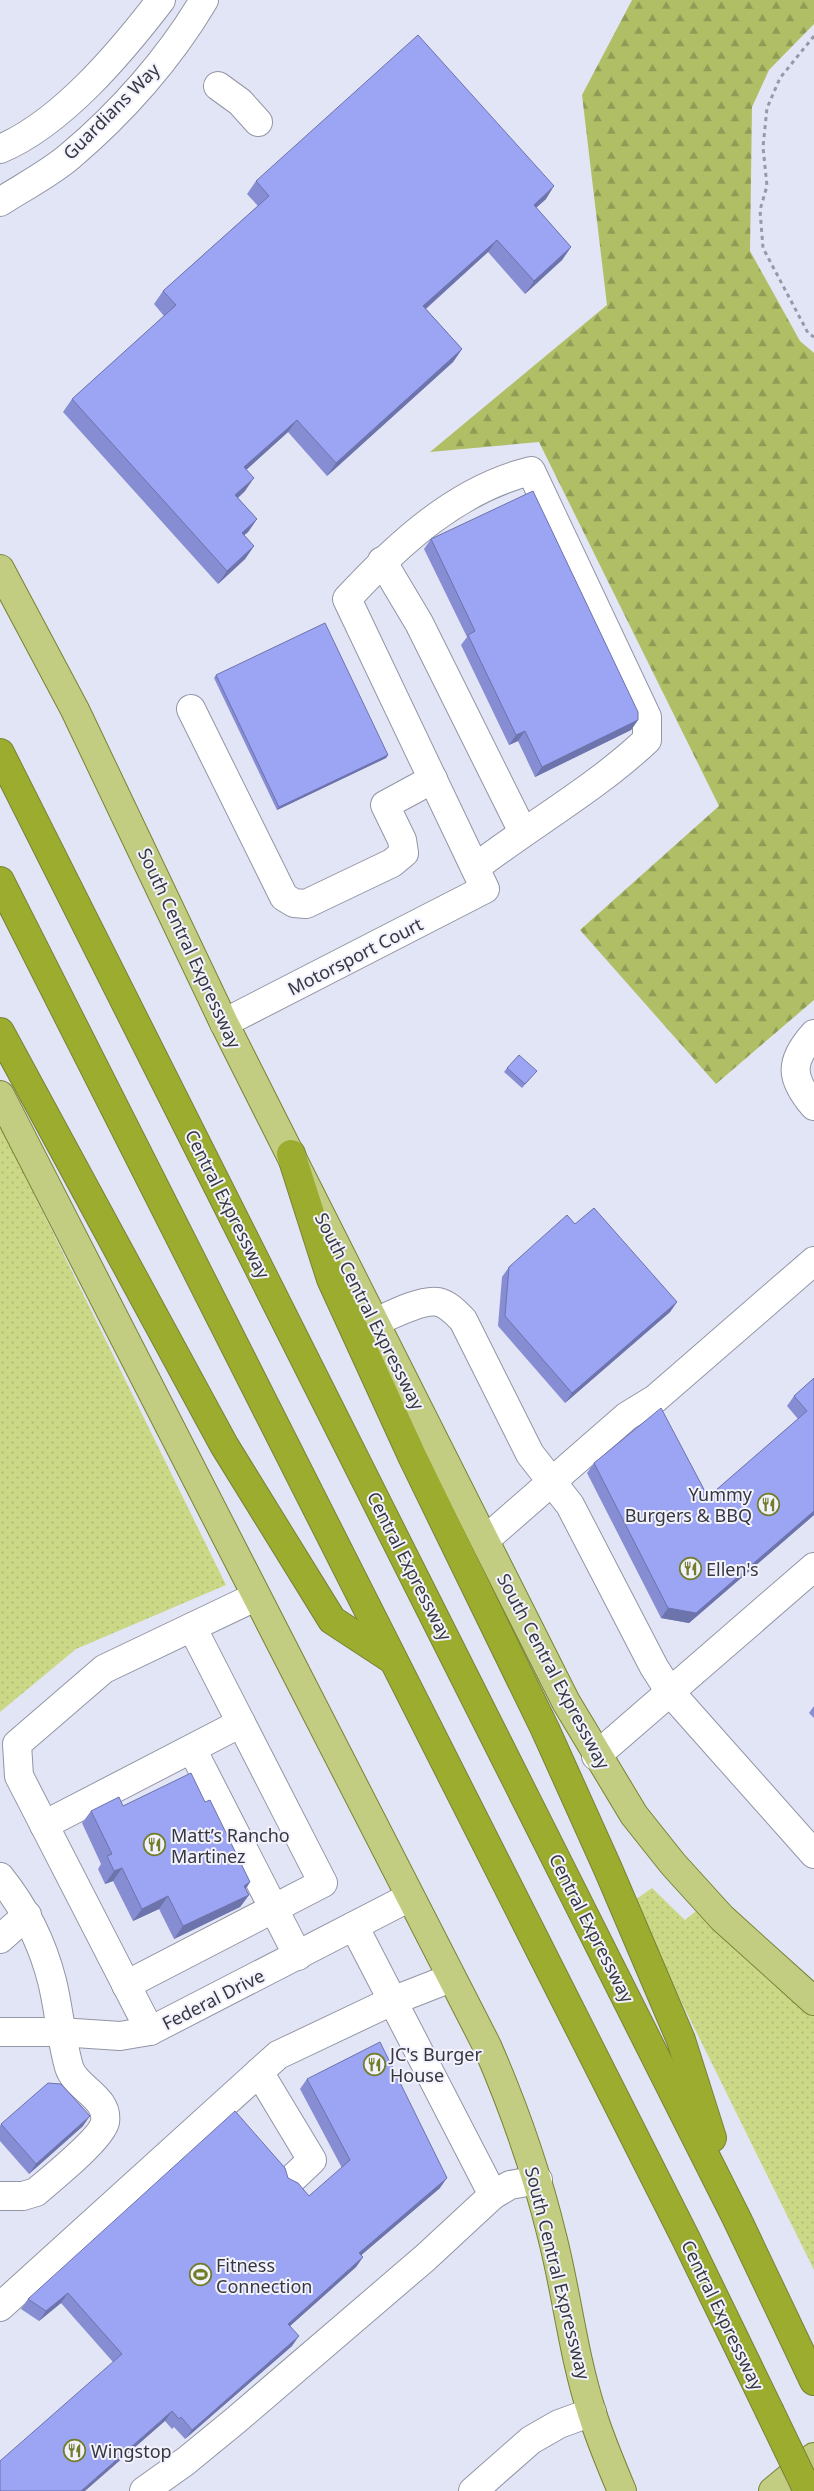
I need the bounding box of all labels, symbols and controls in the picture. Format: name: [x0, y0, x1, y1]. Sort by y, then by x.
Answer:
street label: Guardians Way: [58, 57, 165, 164]
street label: South Central Expressway: [133, 844, 247, 1053]
street label: Motorsport Court: [283, 911, 427, 1000]
street label: Central Expressway: [180, 1125, 276, 1283]
street label: South Central Expressway: [310, 1208, 431, 1414]
place label: Yummy Burgers & BBQ: [625, 1482, 753, 1527]
street label: Central Expressway: [362, 1487, 458, 1645]
restaurant icon: Yummy Burgers & BBQ: [756, 1492, 780, 1516]
restaurant icon: Ellen's: [678, 1557, 702, 1581]
place label: Ellen's: [706, 1557, 759, 1581]
street label: South Central Expressway: [492, 1569, 616, 1774]
place label: Matt’s Rancho Martinez: [171, 1823, 290, 1868]
restaurant icon: Matt’s Rancho Martinez: [143, 1833, 167, 1857]
street label: Central Expressway: [544, 1849, 640, 2007]
street label: Federal Drive: [158, 1963, 268, 2035]
place label: JC's Burger House: [388, 2042, 482, 2087]
restaurant icon: JC's Burger House: [362, 2052, 386, 2076]
street label: South Central Expressway: [520, 2164, 596, 2383]
street label: Central Expressway: [676, 2236, 770, 2395]
place label: Fitness Connection: [216, 2253, 312, 2298]
sports icon: Fitness Connection: [188, 2263, 212, 2287]
restaurant icon: Wingstop: [63, 2439, 87, 2463]
place label: Wingstop: [91, 2439, 172, 2463]

